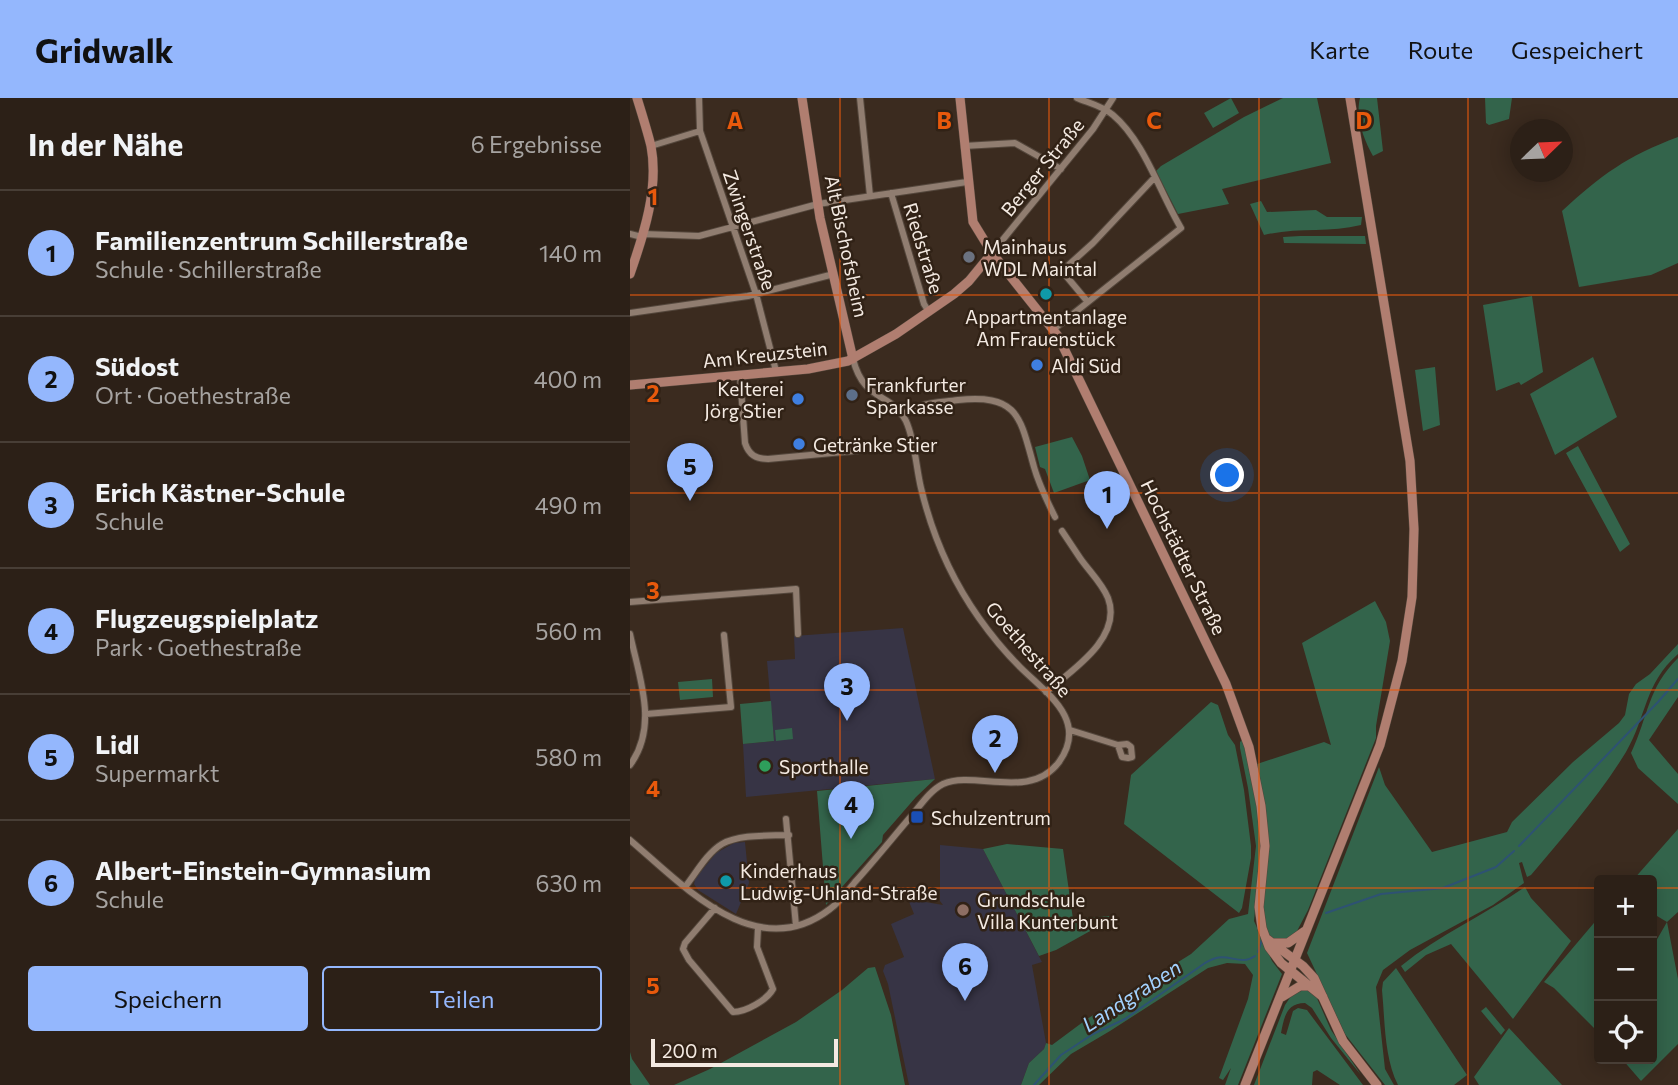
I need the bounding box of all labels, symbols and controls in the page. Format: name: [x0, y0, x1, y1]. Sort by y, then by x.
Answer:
text: Gridwalk: [35, 29, 174, 70]
text: Karte: [1309, 35, 1370, 64]
text: Route: [1408, 35, 1473, 64]
text: Gespeichert: [1511, 35, 1643, 64]
text: A: [727, 106, 744, 134]
text: B: [936, 106, 952, 134]
text: C: [1146, 106, 1162, 134]
text: D: [1356, 106, 1373, 134]
street label: Berger Straße: [996, 114, 1088, 220]
north arrow: [1510, 119, 1573, 182]
text: In der Nähe: [28, 125, 183, 162]
text: 6 Ergebnisse: [471, 130, 602, 158]
street label: Zwingerstraße: [719, 167, 781, 293]
street label: Alt Bischofsheim: [821, 173, 873, 319]
text: 1: [648, 182, 658, 210]
street label: Riedstraße: [899, 200, 949, 296]
text: Familienzentrum Schillerstraße: [95, 224, 468, 255]
place label: Mainhaus WDL Maintal: [983, 235, 1097, 280]
text: 1: [46, 239, 56, 267]
text: 140 m: [539, 239, 602, 267]
marker: Mainhaus WDL Maintal: [961, 249, 977, 265]
text: Schule · Schillerstraße: [95, 255, 322, 283]
marker: Appartmentanlage Am Frauenstück: [1038, 286, 1054, 302]
place label: Appartmentanlage Am Frauenstück: [965, 305, 1127, 350]
street label: Am Kreuzstein: [701, 336, 829, 372]
text: Südost: [95, 350, 179, 381]
place label: Aldi Süd: [1051, 354, 1121, 377]
marker: Aldi Süd: [1029, 357, 1045, 373]
text: 2: [44, 365, 58, 393]
text: 400 m: [534, 365, 602, 393]
place label: Frankfurter Sparkasse: [866, 373, 967, 418]
place label: Kelterei Jörg Stier: [704, 377, 784, 422]
text: 2: [646, 379, 660, 407]
text: Ort · Goethestraße: [95, 381, 291, 409]
marker: Frankfurter Sparkasse: [844, 387, 860, 403]
marker: Kelterei Jörg Stier: [790, 391, 806, 407]
place label: Getränke Stier: [813, 433, 938, 456]
marker: Getränke Stier: [791, 436, 807, 452]
pin: 5: [667, 443, 713, 501]
your location: [1210, 458, 1244, 492]
pin: 1: [1084, 471, 1130, 529]
text: Erich Kästner-Schule: [95, 476, 345, 507]
street label: Hochstädter Straße: [1136, 476, 1232, 638]
text: 3: [44, 491, 58, 519]
text: 490 m: [535, 491, 602, 519]
text: Schule: [95, 507, 164, 535]
text: 3: [646, 576, 660, 604]
street label: Goethestraße: [981, 597, 1077, 701]
text: Flugzeugspielplatz: [95, 602, 318, 633]
text: 4: [44, 617, 58, 645]
text: 560 m: [535, 617, 602, 645]
text: Park · Goethestraße: [95, 633, 302, 661]
pin: 3: [824, 663, 870, 721]
pin: 2: [972, 715, 1018, 773]
text: Lidl: [95, 728, 140, 759]
text: 5: [44, 743, 58, 771]
text: 580 m: [535, 743, 602, 771]
place label: Sporthalle: [779, 755, 869, 778]
marker: Sporthalle: [757, 758, 773, 774]
text: Supermarkt: [95, 759, 219, 787]
text: 4: [646, 774, 660, 802]
pin: 4: [828, 781, 874, 839]
place label: Schulzentrum: [931, 806, 1051, 829]
marker: Schulzentrum: [909, 809, 925, 825]
text: Albert-Einstein-Gymnasium: [95, 854, 431, 885]
place label: Kinderhaus Ludwig-Uhland-Straße: [740, 859, 938, 904]
text: 6: [44, 869, 58, 897]
text: 630 m: [536, 869, 602, 897]
marker: Kinderhaus Ludwig-Uhland-Straße: [718, 873, 734, 889]
map controls: [1594, 875, 1657, 1064]
button: +: [1594, 875, 1657, 938]
text: Schule: [95, 885, 164, 913]
place label: Grundschule Villa Kunterbunt: [977, 888, 1118, 933]
marker: Grundschule Villa Kunterbunt: [955, 902, 971, 918]
button: −: [1594, 938, 1657, 1001]
pin: 6: [942, 943, 988, 1001]
water label: Landgraben: [1077, 954, 1185, 1036]
button: Speichern: [28, 966, 308, 1031]
button: Teilen: [322, 966, 602, 1031]
text: 5: [646, 971, 660, 999]
button: locate: [1594, 1001, 1657, 1064]
scale bar: [651, 1036, 838, 1068]
text: 200 m: [662, 1039, 718, 1062]

